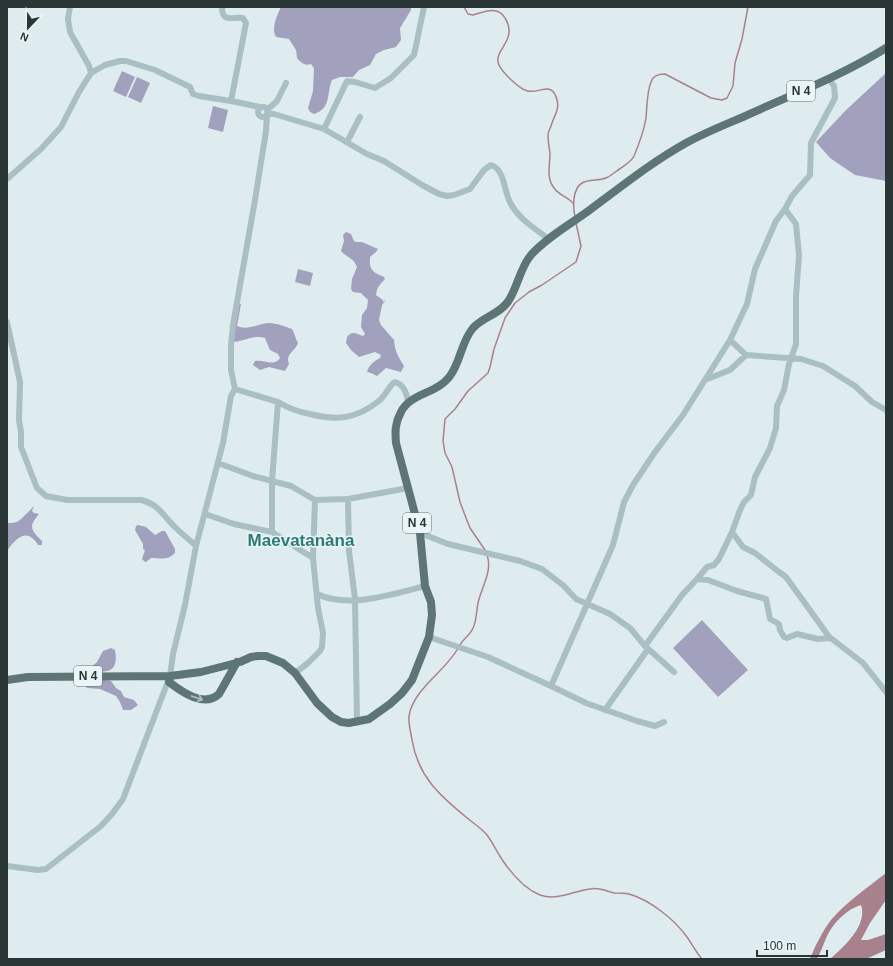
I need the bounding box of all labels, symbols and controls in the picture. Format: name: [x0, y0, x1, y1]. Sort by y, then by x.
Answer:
north arrow: [8, 8, 48, 48]
text: N: [18, 30, 30, 44]
road number: N 4: [787, 81, 815, 101]
road number: N 4: [403, 513, 431, 533]
district label: Maevatanàna: [248, 531, 355, 550]
road number: N 4: [74, 666, 102, 686]
one-way arrow: [191, 694, 203, 702]
scale bar: [757, 932, 827, 958]
text: 100 m: [763, 939, 796, 953]

